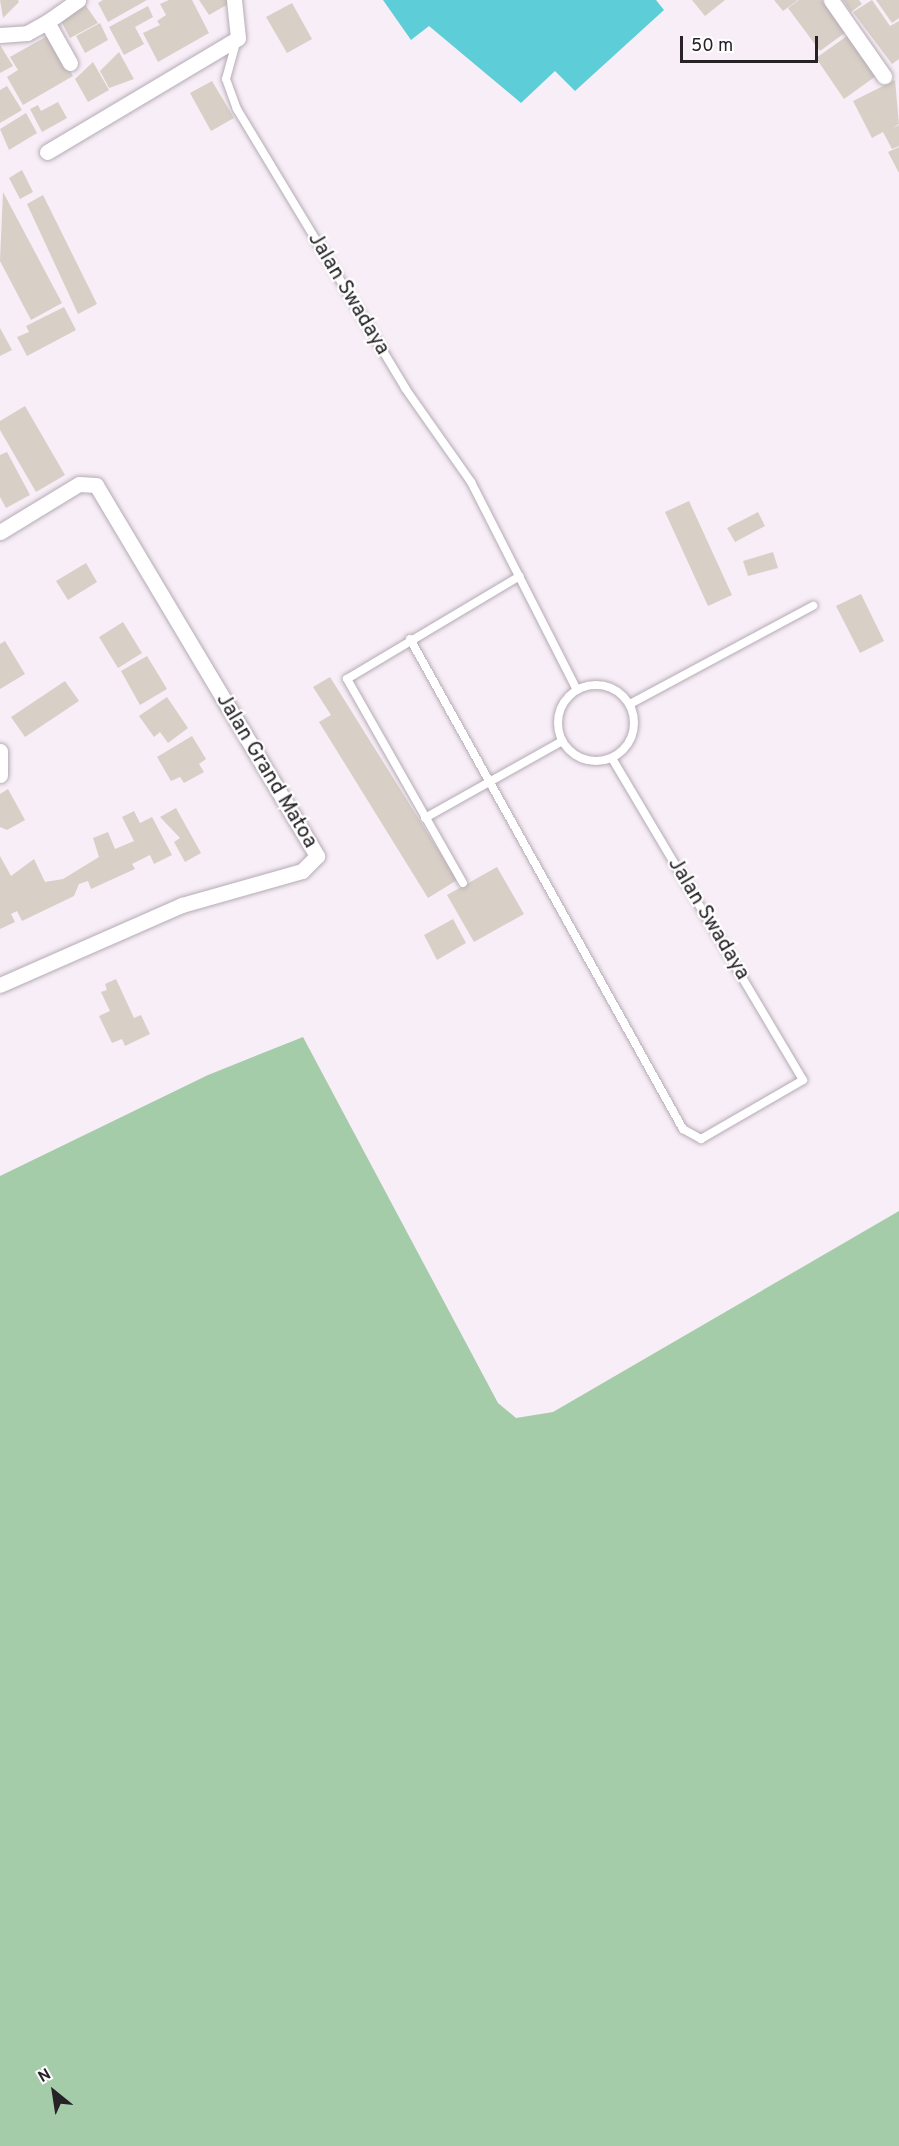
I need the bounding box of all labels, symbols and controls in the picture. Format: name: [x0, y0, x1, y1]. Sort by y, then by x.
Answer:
scale bar: [683, 24, 821, 62]
text: 50 m: [691, 35, 733, 58]
street label: Jalan Swadaya: [301, 228, 395, 360]
street label: Jalan Grand Matoa: [210, 689, 322, 853]
street label: Jalan Swadaya: [661, 853, 755, 985]
north arrow: [24, 2062, 84, 2122]
text: N: [35, 2065, 55, 2088]

